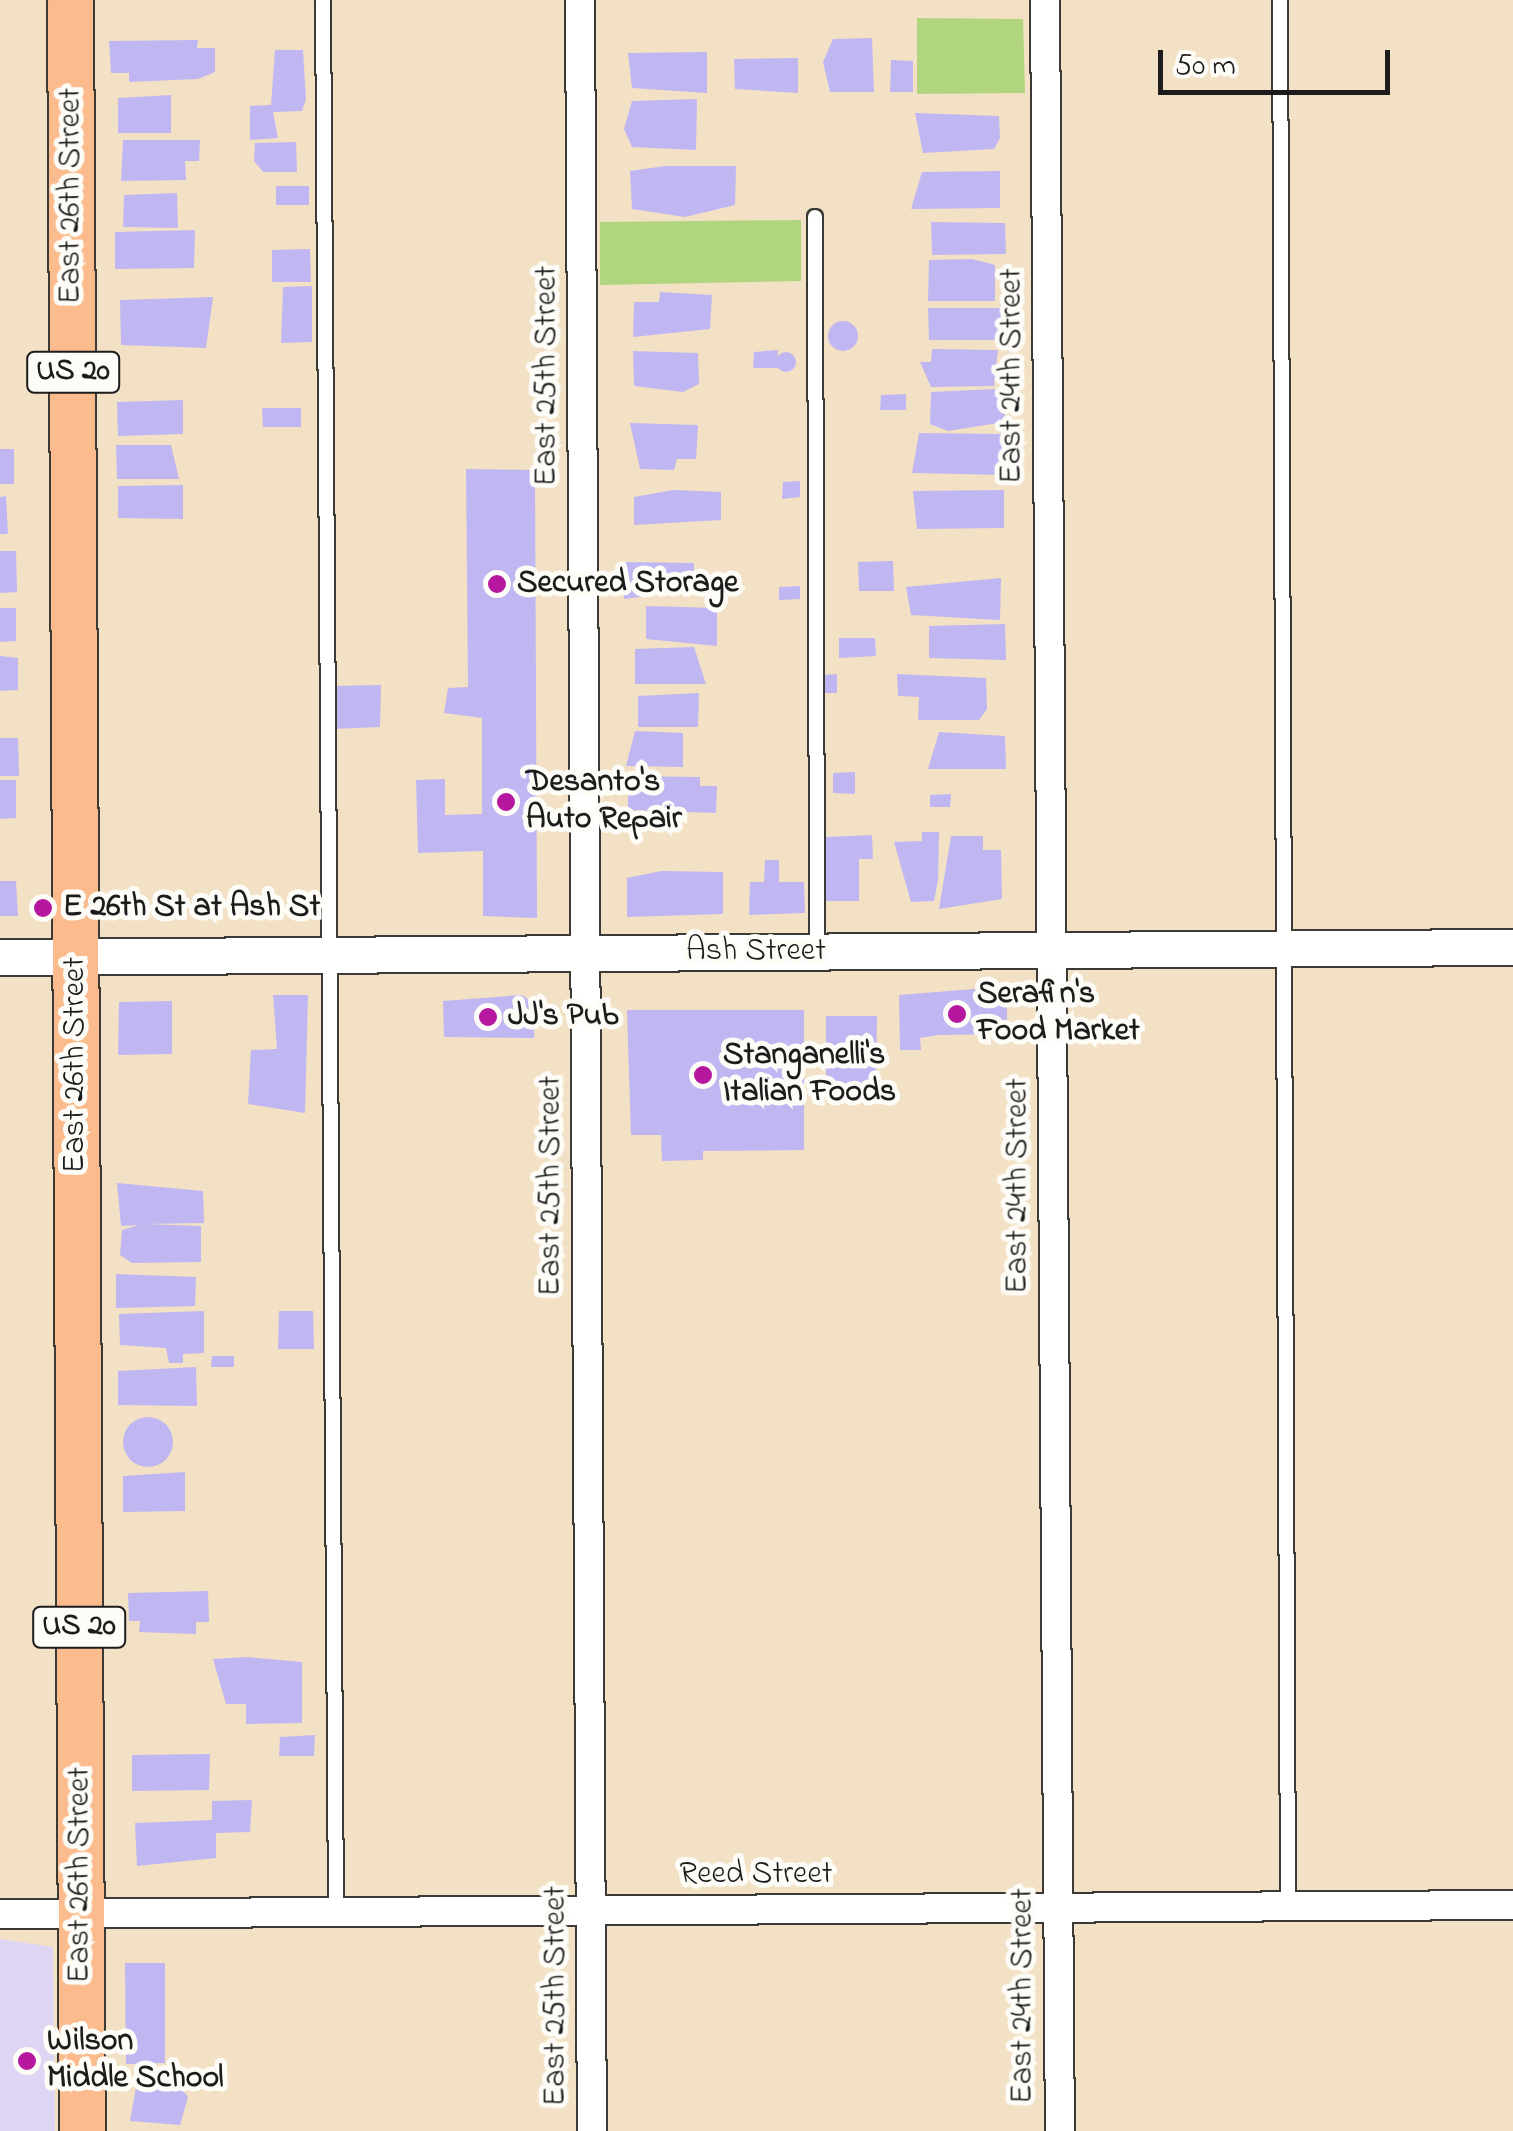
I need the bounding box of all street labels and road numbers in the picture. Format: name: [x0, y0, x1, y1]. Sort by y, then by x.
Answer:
street label: East 26th Street: [53, 88, 91, 304]
street label: East 25th Street: [529, 266, 567, 486]
street label: East 24th Street: [994, 268, 1032, 484]
road number: US 20: [26, 347, 120, 397]
street label: Ash Street: [686, 933, 826, 971]
street label: East 26th Street: [57, 957, 95, 1173]
street label: East 25th Street: [533, 1076, 571, 1296]
street label: East 24th Street: [1000, 1078, 1038, 1294]
road number: US 20: [32, 1602, 126, 1652]
street label: East 26th Street: [62, 1767, 100, 1983]
street label: Reed Street: [680, 1856, 832, 1894]
street label: East 25th Street: [538, 1886, 576, 2106]
street label: East 24th Street: [1005, 1888, 1043, 2104]

